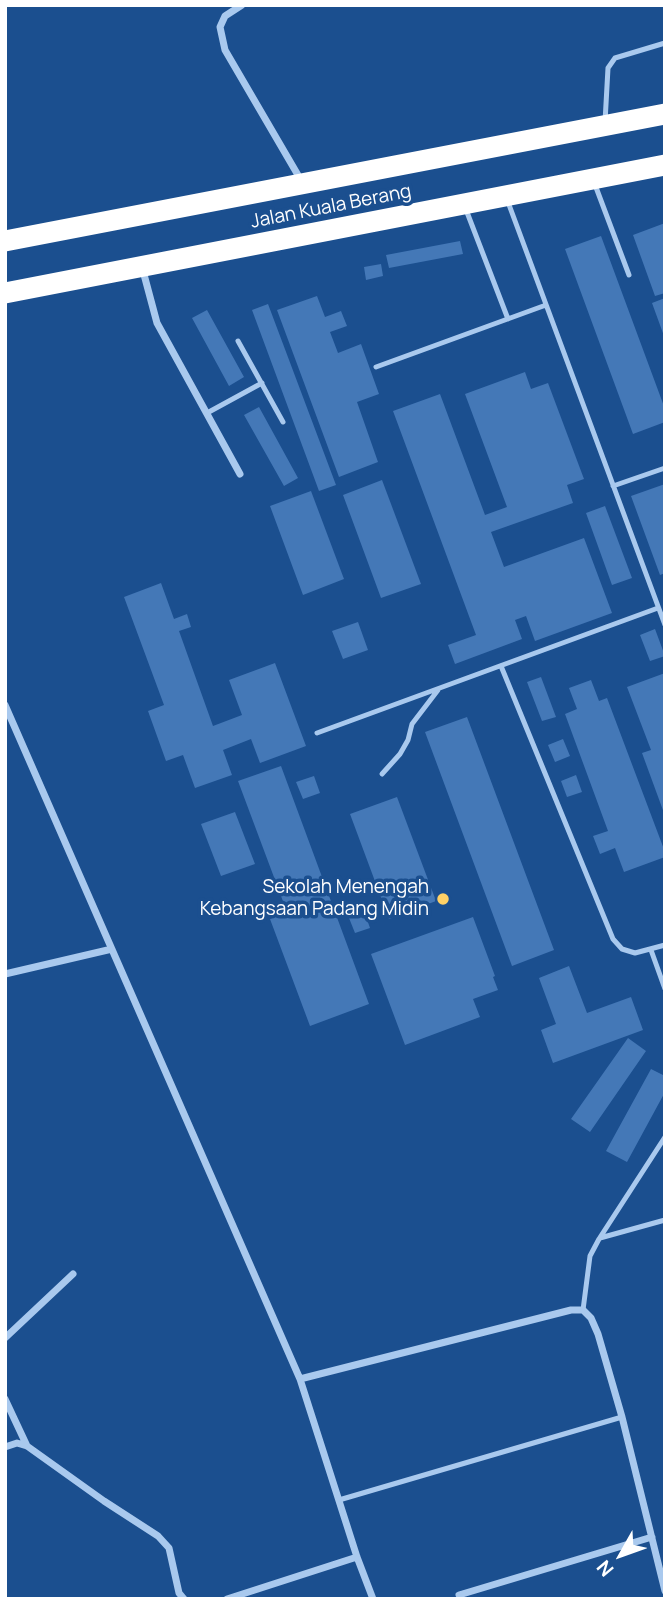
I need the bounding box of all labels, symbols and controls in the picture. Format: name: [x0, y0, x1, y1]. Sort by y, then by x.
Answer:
street label: Jalan Kuala Berang: [249, 180, 413, 234]
place label: Sekolah Menengah Kebangsaan Padang Midin: [200, 877, 429, 921]
marker: Sekolah Menengah Kebangsaan Padang Midin: [435, 891, 451, 907]
north arrow: [586, 1520, 656, 1590]
text: N: [591, 1555, 619, 1582]

